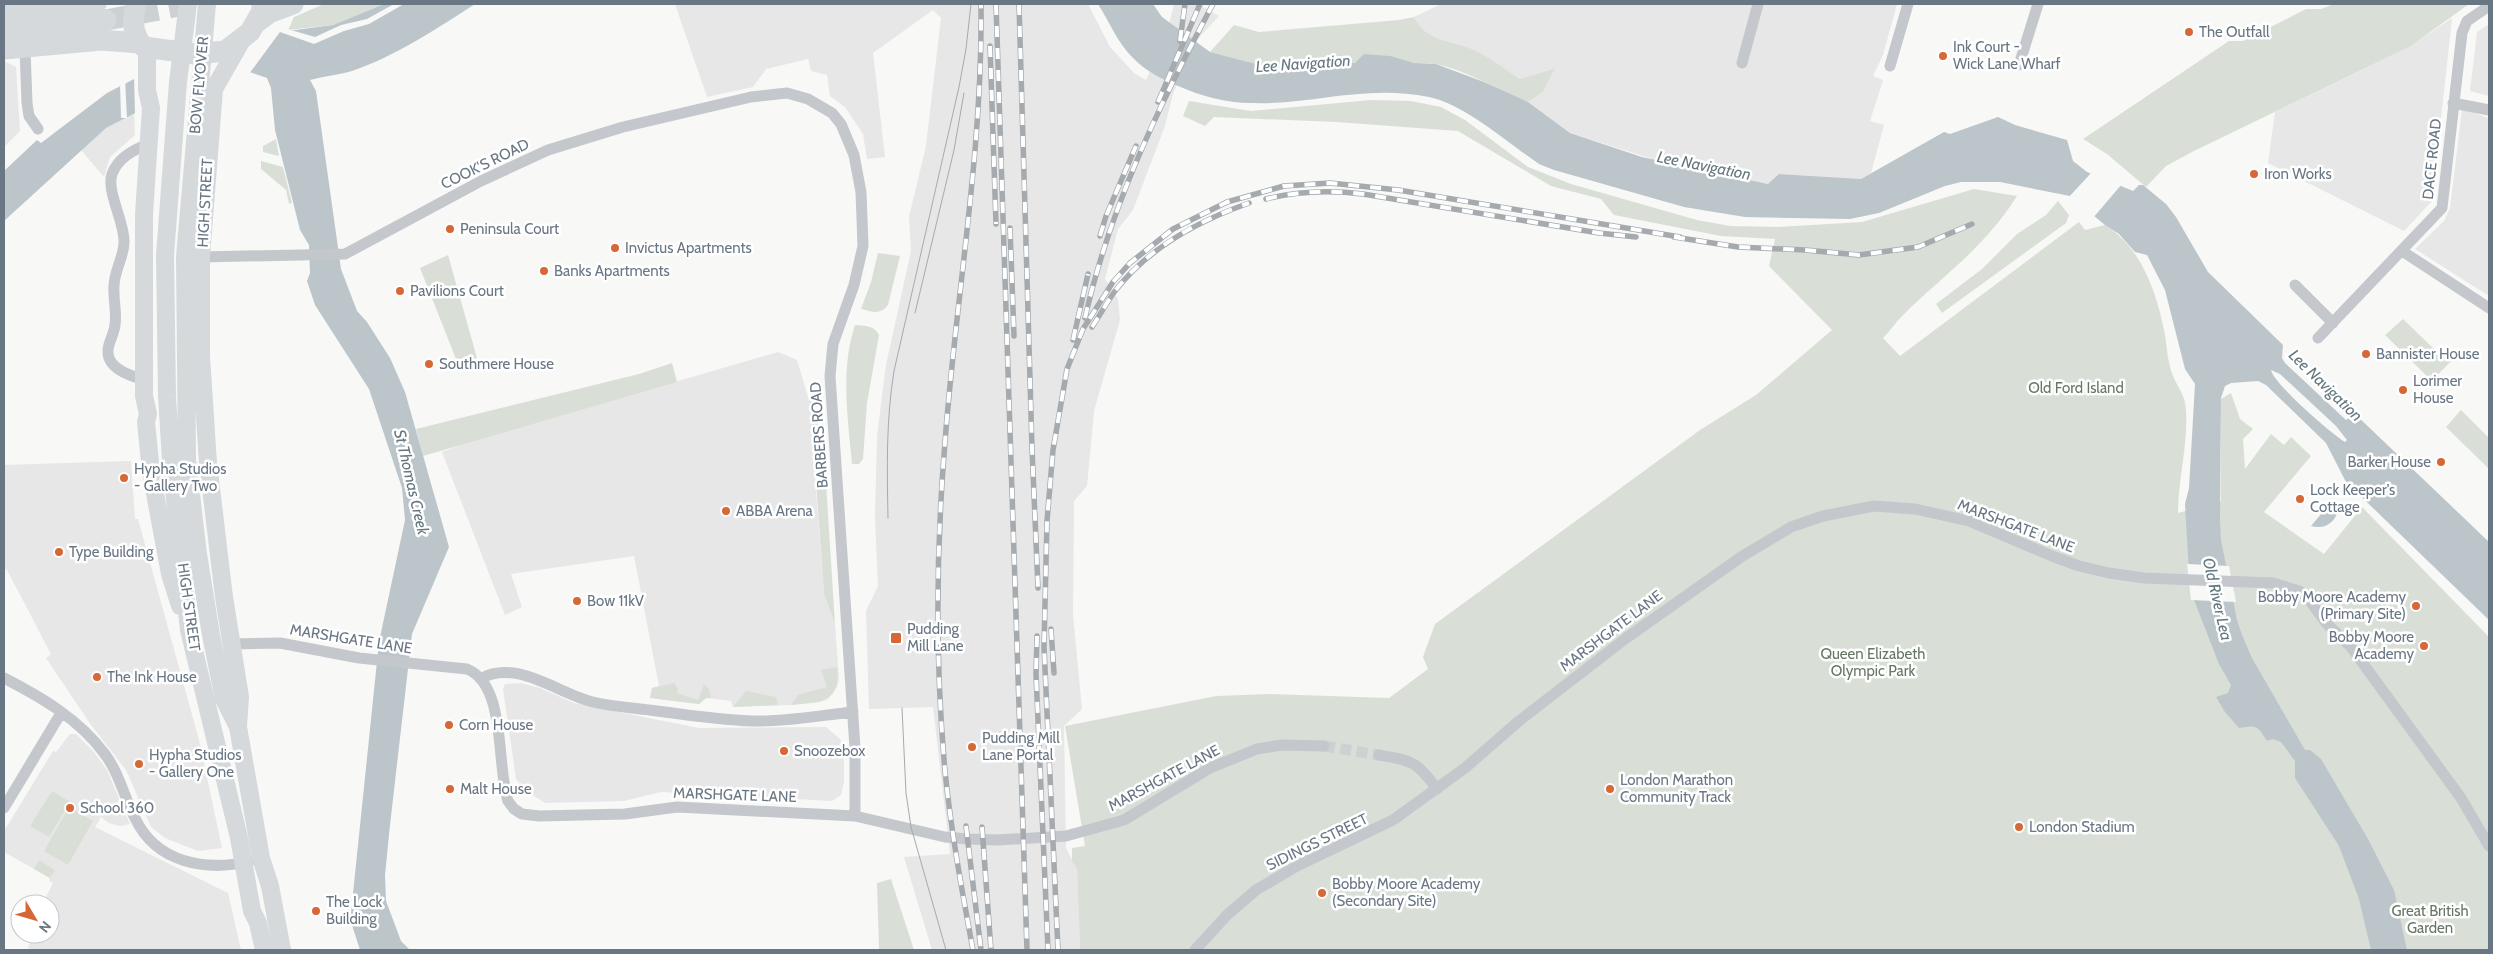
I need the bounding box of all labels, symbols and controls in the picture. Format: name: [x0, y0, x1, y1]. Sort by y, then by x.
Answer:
place label: The Outfall: [2199, 23, 2270, 41]
marker: The Outfall: [2183, 26, 2195, 38]
street label: BOW FLYOVER: [186, 35, 212, 135]
place label: Ink Court - Wick Lane Wharf: [1953, 38, 2061, 73]
marker: Ink Court - Wick Lane Wharf: [1937, 50, 1949, 62]
water label: Lee Navigation: [1255, 51, 1351, 76]
street label: DACE ROAD: [2419, 118, 2445, 200]
street label: COOK'S ROAD: [438, 135, 532, 193]
water label: Lee Navigation: [1655, 147, 1752, 184]
street label: HIGH STREET: [194, 158, 216, 248]
place label: Iron Works: [2264, 165, 2332, 183]
marker: Iron Works: [2248, 168, 2260, 180]
place label: Peninsula Court: [460, 220, 559, 238]
marker: Peninsula Court: [444, 223, 456, 235]
place label: Invictus Apartments: [625, 239, 752, 257]
marker: Invictus Apartments: [609, 242, 621, 254]
place label: Banks Apartments: [554, 262, 670, 280]
marker: Banks Apartments: [538, 265, 550, 277]
place label: Pavilions Court: [410, 282, 504, 300]
marker: Pavilions Court: [394, 285, 406, 297]
place label: Bannister House: [2376, 345, 2480, 363]
water label: Lee Navigation: [2285, 346, 2366, 425]
marker: Bannister House: [2360, 348, 2372, 360]
place label: Southmere House: [439, 355, 554, 373]
marker: Southmere House: [423, 358, 435, 370]
place label: Lorimer House: [2413, 372, 2462, 407]
park label: Old Ford Island: [2028, 379, 2124, 397]
street label: BARBERS ROAD: [806, 381, 832, 489]
marker: Lorimer House: [2397, 384, 2409, 396]
water label: St Thomas Creek: [390, 428, 433, 538]
place label: Barker House: [2348, 453, 2431, 471]
marker: Barker House: [2435, 456, 2447, 468]
place label: Hypha Studios - Gallery Two: [134, 460, 227, 495]
marker: Hypha Studios - Gallery Two: [118, 472, 130, 484]
place label: Lock Keeper's Cottage: [2310, 481, 2395, 516]
marker: Lock Keeper's Cottage: [2294, 493, 2306, 505]
street label: MARSHGATE LANE: [1955, 495, 2077, 557]
place label: ABBA Arena: [736, 502, 814, 520]
marker: ABBA Arena: [720, 505, 732, 517]
place label: Type Building: [69, 543, 154, 561]
marker: Type Building: [53, 546, 65, 558]
water label: Old River Lea: [2199, 556, 2236, 642]
street label: HIGH STREET: [174, 562, 204, 652]
street label: MARSHGATE LANE: [1556, 587, 1666, 675]
place label: Bobby Moore Academy (Primary Site): [2258, 588, 2406, 623]
place label: Bow 11kV: [587, 592, 645, 610]
marker: Bow 11kV: [571, 595, 583, 607]
marker: Bobby Moore Academy (Primary Site): [2410, 600, 2422, 612]
street label: MARSHGATE LANE: [289, 620, 413, 658]
place label: Pudding Mill Lane: [907, 620, 964, 655]
place label: Bobby Moore Academy: [2329, 628, 2414, 663]
marker: Pudding Mill Lane: [889, 631, 903, 645]
marker: Bobby Moore Academy: [2418, 640, 2430, 652]
park label: Queen Elizabeth Olympic Park: [1821, 645, 1925, 680]
place label: The Ink House: [107, 668, 197, 686]
marker: The Ink House: [91, 671, 103, 683]
place label: Corn House: [459, 716, 533, 734]
marker: Corn House: [443, 719, 455, 731]
place label: Pudding Mill Lane Portal: [982, 729, 1060, 764]
marker: Pudding Mill Lane Portal: [966, 741, 978, 753]
street label: MARSHGATE LANE: [1105, 741, 1223, 815]
place label: Snoozebox: [794, 742, 865, 760]
marker: Snoozebox: [778, 745, 790, 757]
place label: Hypha Studios - Gallery One: [149, 746, 242, 781]
marker: Hypha Studios - Gallery One: [133, 758, 145, 770]
place label: London Marathon Community Track: [1620, 771, 1733, 806]
place label: Malt House: [460, 780, 532, 798]
marker: Malt House: [444, 783, 456, 795]
marker: London Marathon Community Track: [1604, 783, 1616, 795]
street label: MARSHGATE LANE: [673, 784, 797, 806]
place label: School 360: [80, 799, 154, 817]
marker: School 360: [64, 802, 76, 814]
street label: SIDINGS STREET: [1263, 810, 1371, 874]
place label: London Stadium: [2029, 818, 2135, 836]
marker: London Stadium: [2013, 821, 2025, 833]
place label: Bobby Moore Academy (Secondary Site): [1332, 875, 1481, 910]
marker: Bobby Moore Academy (Secondary Site): [1316, 887, 1328, 899]
place label: The Lock Building: [326, 893, 383, 928]
north arrow: [10, 894, 60, 944]
park label: Great British Garden: [2391, 902, 2469, 937]
marker: The Lock Building: [310, 905, 322, 917]
text: N: [35, 918, 55, 936]

